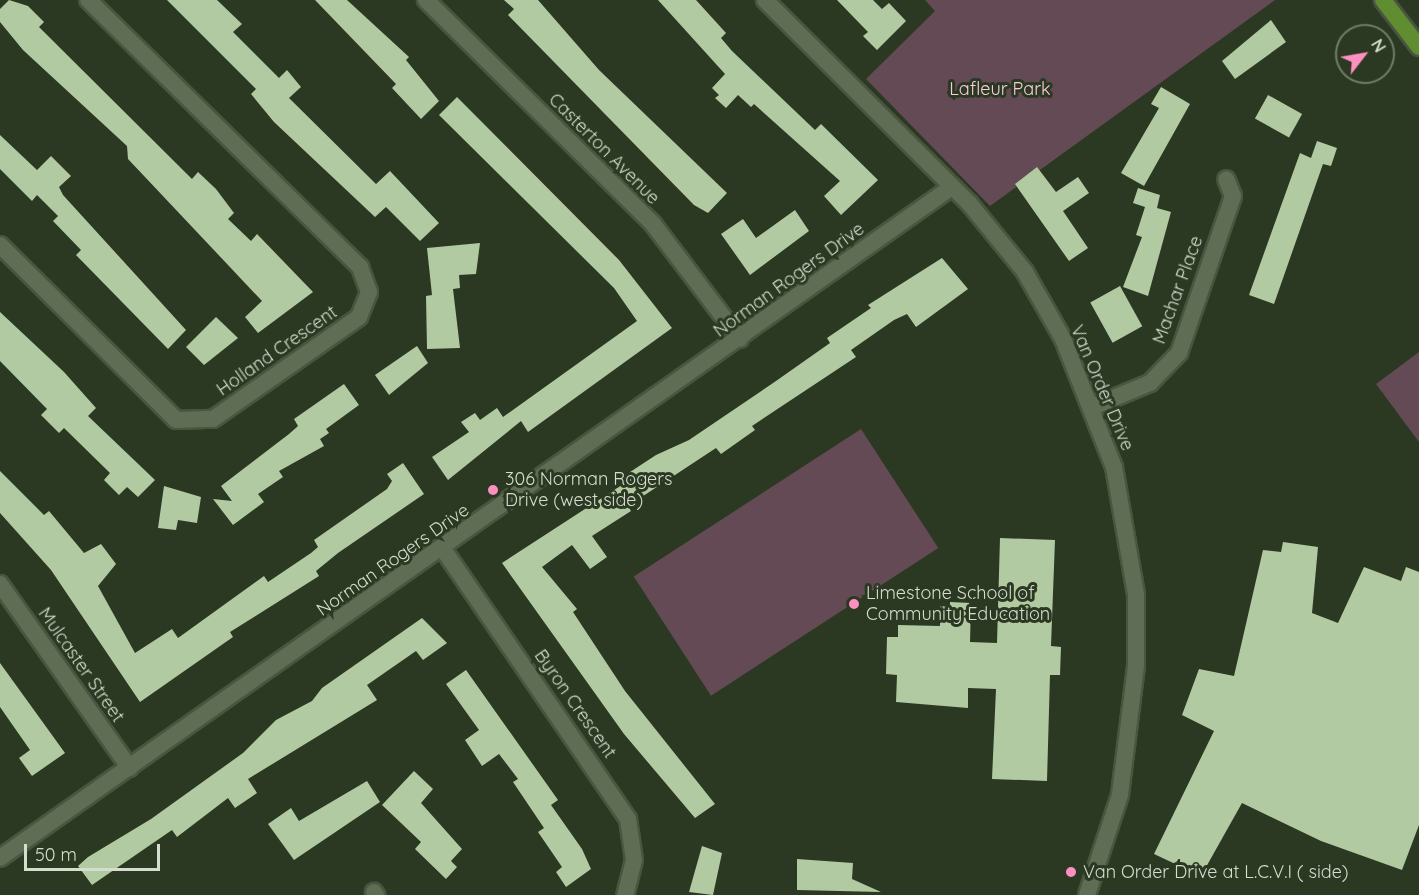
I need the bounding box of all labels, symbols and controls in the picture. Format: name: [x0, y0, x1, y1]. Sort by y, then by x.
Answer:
north arrow: [1335, 24, 1395, 84]
text: N: [1367, 36, 1390, 56]
park label: Lafleur Park: [949, 78, 1051, 100]
street label: Casterton Avenue: [544, 89, 664, 209]
street label: Norman Rogers Drive: [709, 218, 869, 342]
street label: Machar Place: [1148, 233, 1208, 347]
street label: Holland Crescent: [213, 301, 341, 401]
street label: Van Order Drive: [1066, 322, 1138, 454]
place label: 306 Norman Rogers Drive (west side): [505, 469, 673, 512]
marker: 306 Norman Rogers Drive (west side): [486, 483, 500, 497]
street label: Norman Rogers Drive: [313, 499, 473, 621]
place label: Limestone School of Community Education: [866, 583, 1050, 626]
marker: Limestone School of Community Education: [847, 597, 861, 611]
street label: Mulcaster Street: [33, 604, 129, 726]
street label: Byron Crescent: [530, 646, 620, 762]
scale bar: [27, 832, 164, 870]
text: 50 m: [35, 843, 77, 866]
place label: Van Order Drive at L.C.V.I ( side): [1083, 861, 1349, 883]
marker: Van Order Drive at L.C.V.I ( side): [1064, 865, 1078, 879]

